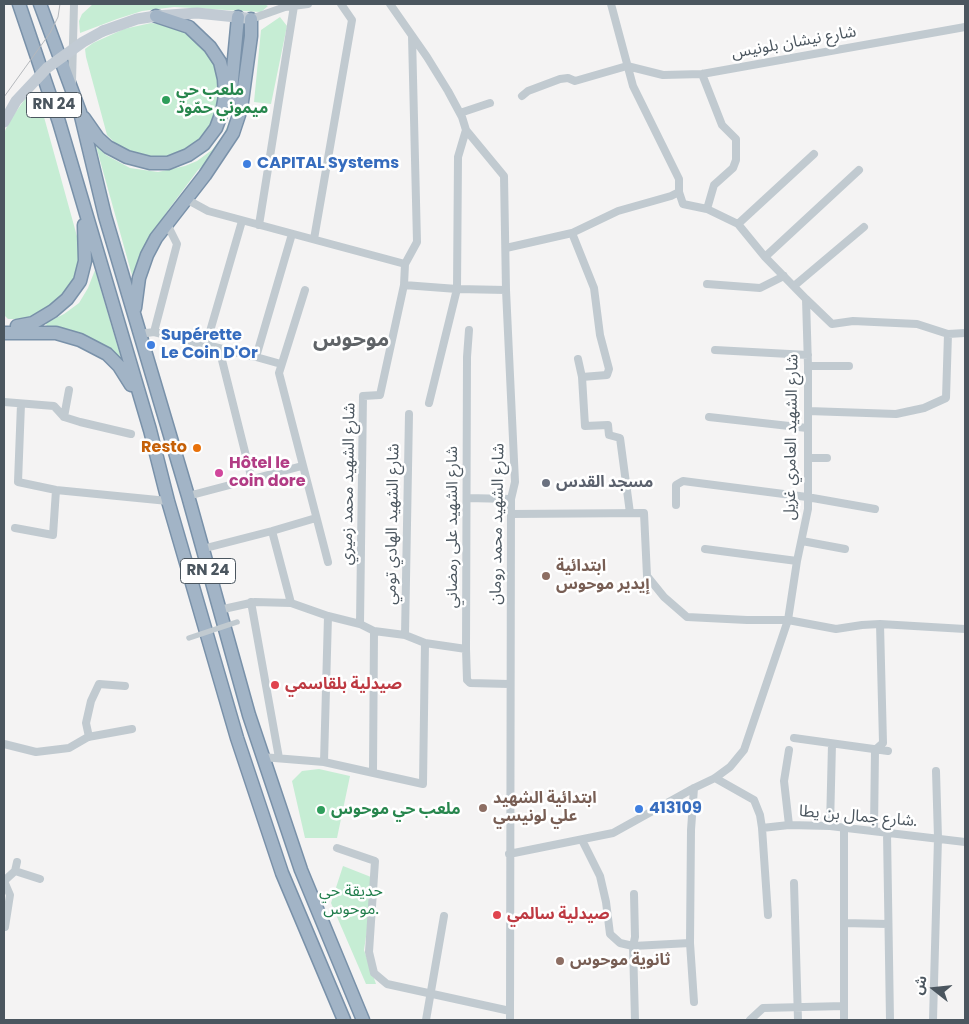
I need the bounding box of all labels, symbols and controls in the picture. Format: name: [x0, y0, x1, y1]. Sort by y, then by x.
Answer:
street label: شارع نيشان بلونيس: [730, 23, 858, 63]
place label: ملعب حي ميموني حمّود: [176, 81, 268, 119]
road number: RN 24: [27, 92, 82, 118]
marker: ملعب حي ميموني حمّود: [160, 94, 172, 106]
place label: CAPITAL Systems: [257, 154, 399, 174]
marker: CAPITAL Systems: [241, 158, 253, 170]
place label: Supérette Le Coin D'Or: [161, 326, 258, 364]
district label: موحوس: [313, 328, 389, 354]
marker: Supérette Le Coin D'Or: [145, 339, 157, 351]
street label: شارع الشهيد العامري غزيل: [781, 354, 803, 520]
street label: شارع الشهيد محمد زميري: [338, 403, 360, 565]
place label: Resto: [141, 438, 187, 458]
marker: Resto: [191, 442, 203, 454]
street label: شارع الشهيد الهادي تومي: [382, 443, 404, 605]
street label: شارع الشهيد محمد رومان: [487, 443, 509, 605]
street label: شارع الشهيد على رمضاني: [443, 446, 463, 608]
place label: Hôtel le coin dore: [229, 454, 306, 492]
marker: Hôtel le coin dore: [213, 467, 225, 479]
place label: مسجد القدس: [556, 473, 653, 493]
marker: مسجد القدس: [540, 477, 552, 489]
place label: ابتدائية إيدير موحوس: [556, 557, 650, 595]
road number: RN 24: [180, 558, 236, 584]
marker: ابتدائية إيدير موحوس: [540, 570, 552, 582]
place label: صيدلية بلقاسمي: [285, 675, 402, 695]
marker: صيدلية بلقاسمي: [269, 679, 281, 691]
place label: ابتدائية الشهيد علي لونيسي: [493, 789, 597, 827]
place label: 413109: [649, 799, 702, 819]
place label: ملعب حي موحوس: [331, 800, 461, 820]
marker: ابتدائية الشهيد علي لونيسي: [477, 802, 489, 814]
street label: شارع جمال بن يطا.: [798, 802, 918, 832]
marker: 413109: [633, 803, 645, 815]
marker: ملعب حي موحوس: [315, 804, 327, 816]
park label: حديقة حي موحوس.: [319, 882, 383, 920]
place label: صيدلية سالمي: [507, 905, 610, 925]
marker: صيدلية سالمي: [491, 909, 503, 921]
place label: ثانوية موحوس: [570, 951, 670, 971]
marker: ثانوية موحوس: [554, 955, 566, 967]
north arrow: [909, 964, 959, 1014]
text: ش: [907, 973, 932, 997]

